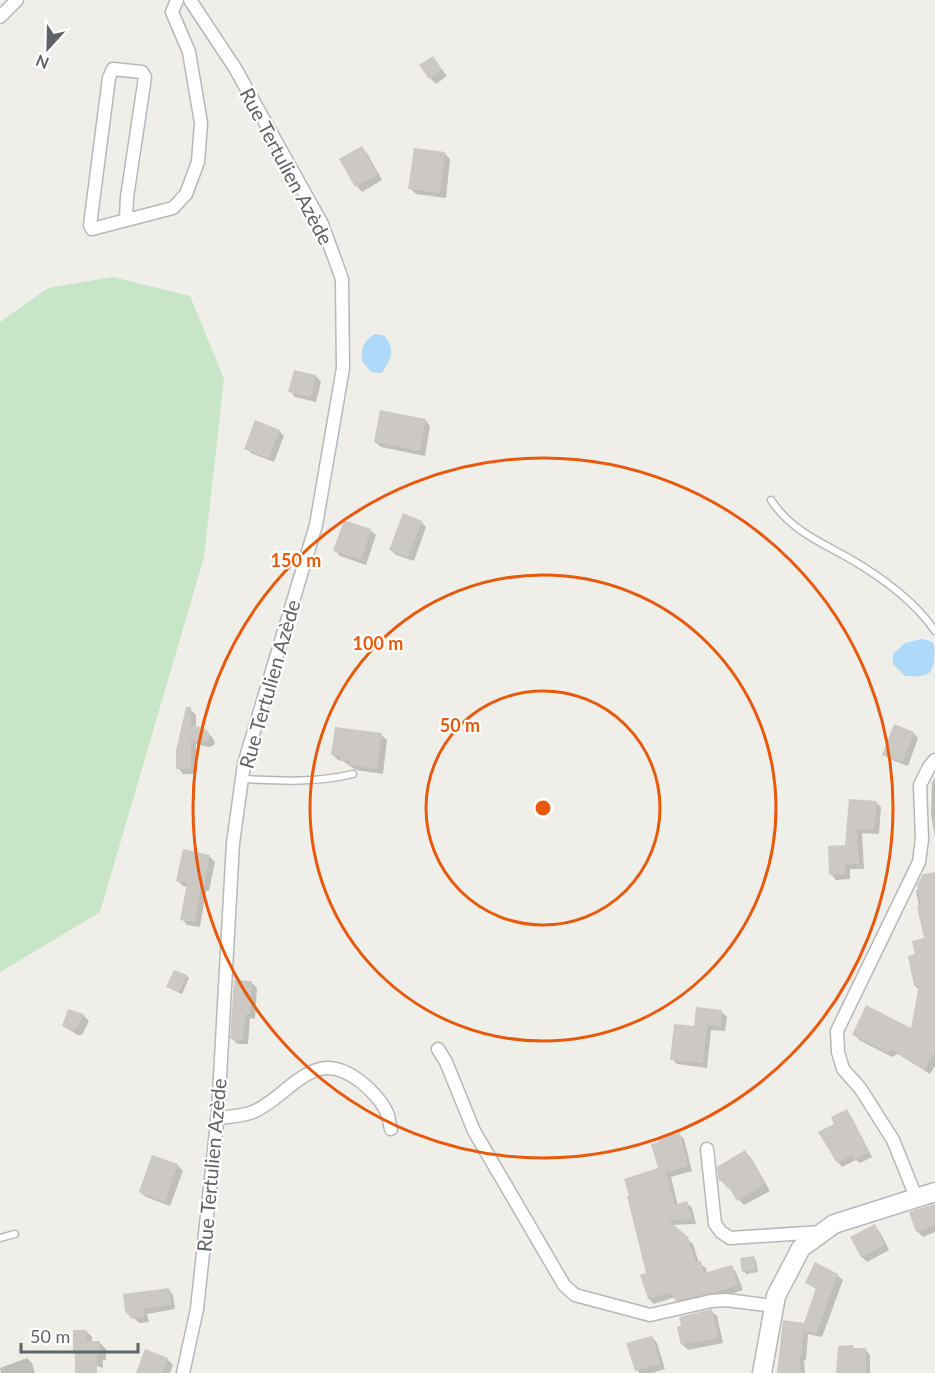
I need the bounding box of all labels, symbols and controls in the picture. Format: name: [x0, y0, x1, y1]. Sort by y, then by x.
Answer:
north arrow: [18, 18, 78, 78]
text: N: [33, 51, 51, 73]
street label: Rue Tertulien Azède: [235, 83, 339, 249]
text: 150 m: [271, 549, 321, 571]
street label: Rue Tertulien Azède: [233, 597, 305, 771]
text: 100 m: [353, 632, 403, 654]
text: 50 m: [440, 714, 480, 736]
centre of rings: [533, 798, 553, 818]
street label: Rue Tertulien Azède: [191, 1077, 231, 1253]
scale bar: [21, 1316, 138, 1354]
text: 50 m: [30, 1325, 70, 1347]

